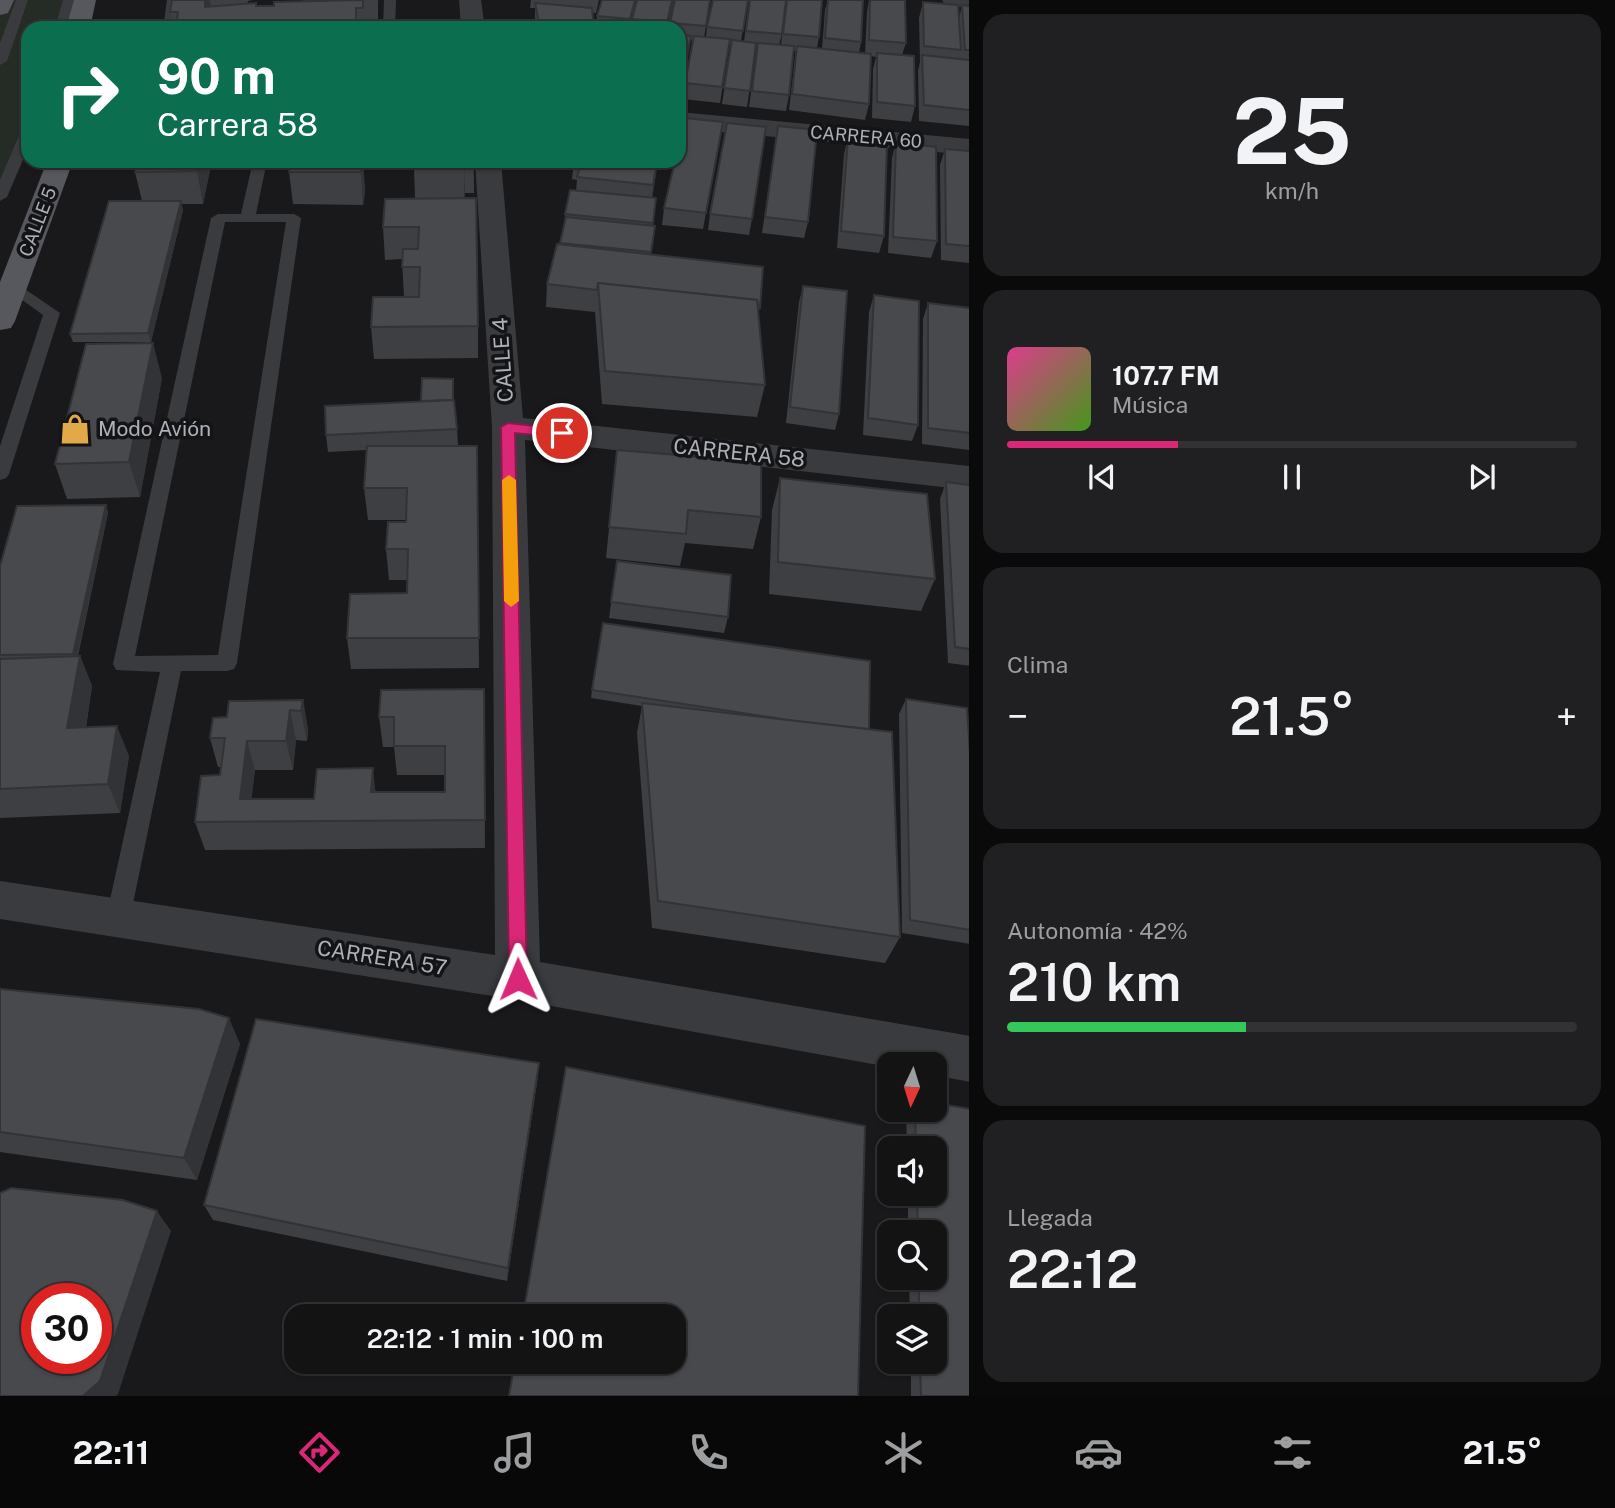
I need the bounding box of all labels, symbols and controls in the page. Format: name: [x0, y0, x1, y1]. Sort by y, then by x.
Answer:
text: 90 m: [157, 47, 276, 105]
icon: right: [42, 49, 133, 140]
text: 25: [1232, 78, 1352, 184]
text: Carrera 58: [157, 106, 318, 143]
street label: CARRERA 60: [809, 121, 923, 152]
text: km/h: [1265, 177, 1319, 204]
street label: CALLE 5: [15, 184, 60, 260]
street label: CALLE 4: [487, 317, 518, 403]
text: 107.7 FM: [1112, 360, 1220, 391]
text: Música: [1112, 391, 1188, 418]
pin: [532, 403, 592, 463]
shop icon: Modo Avión: [58, 412, 92, 446]
icon: arrive: [543, 414, 581, 452]
place label: Modo Avión: [98, 416, 211, 441]
street label: CARRERA 58: [672, 433, 806, 472]
icon: previous: [1083, 458, 1121, 496]
icon: pause: [1273, 458, 1311, 496]
icon: next: [1463, 458, 1501, 496]
text: Clima: [1007, 651, 1068, 678]
text: 21.5°: [1229, 686, 1355, 747]
text: −: [1007, 694, 1028, 739]
text: +: [1556, 694, 1577, 739]
text: Autonomía · 42%: [1007, 917, 1188, 944]
street label: CARRERA 57: [315, 935, 449, 980]
position arrow: [481, 942, 555, 1016]
text: 210 km: [1007, 952, 1181, 1013]
north arrow: [877, 1052, 947, 1122]
map controls: [877, 1052, 947, 1374]
button: sound: [877, 1136, 947, 1206]
text: Llegada: [1007, 1204, 1093, 1231]
button: search: [877, 1220, 947, 1290]
text: 22:12: [1007, 1239, 1138, 1300]
speed limit sign: 30: [21, 1283, 112, 1374]
button: layers: [877, 1304, 947, 1374]
text: 22:12 · 1 min · 100 m: [367, 1323, 603, 1354]
icon: directions: [295, 1428, 344, 1477]
icon: music: [490, 1428, 539, 1477]
icon: phone: [684, 1428, 733, 1477]
icon: climate: [879, 1428, 928, 1477]
icon: car: [1074, 1428, 1123, 1477]
icon: filters: [1268, 1428, 1317, 1477]
text: 22:11: [73, 1434, 149, 1471]
text: 21.5°: [1463, 1434, 1542, 1471]

